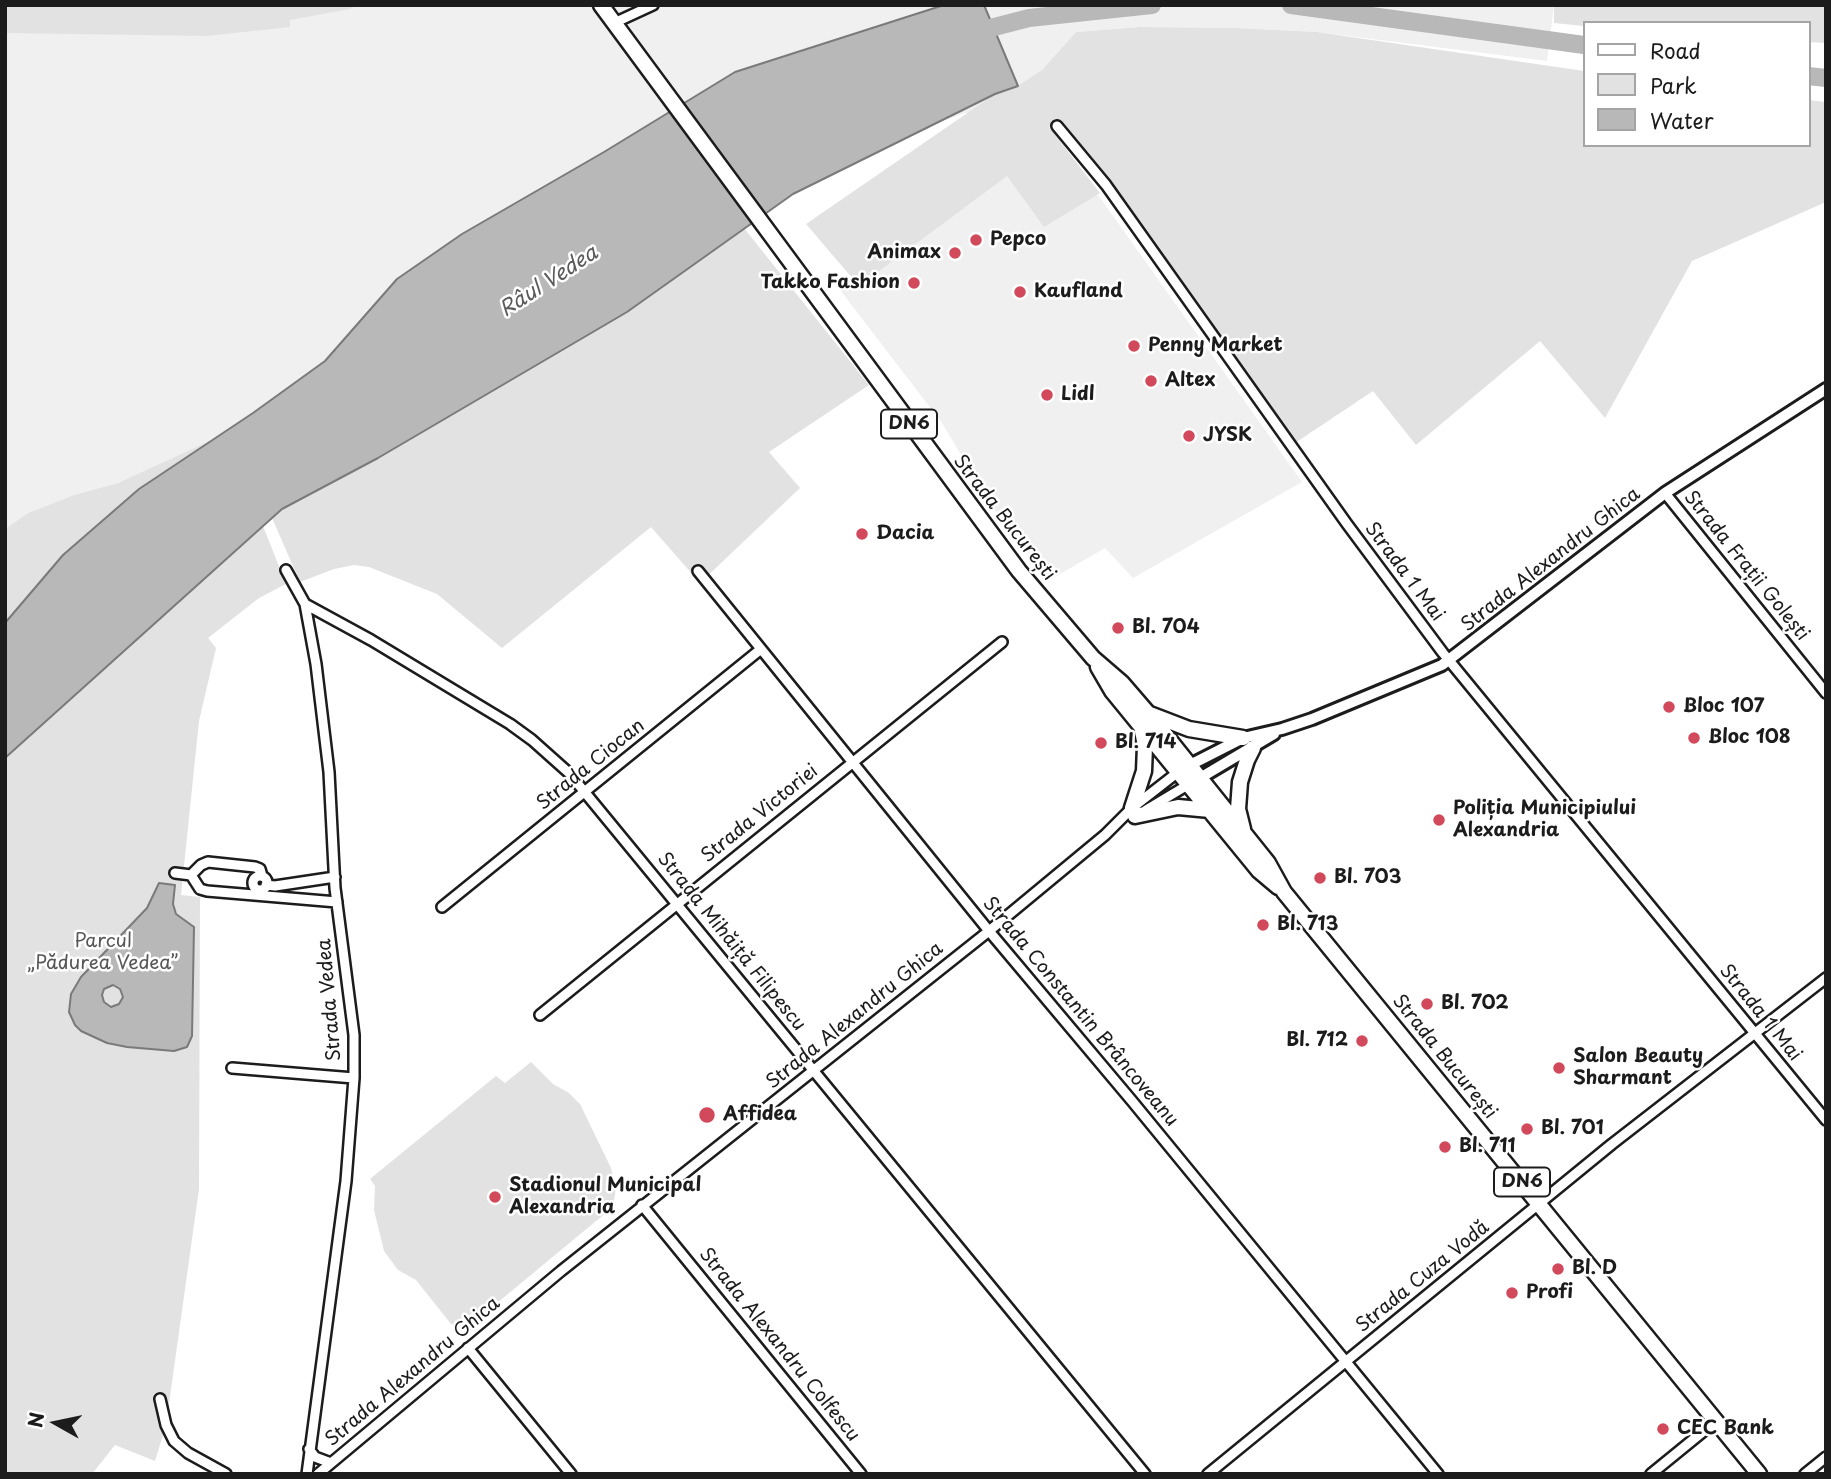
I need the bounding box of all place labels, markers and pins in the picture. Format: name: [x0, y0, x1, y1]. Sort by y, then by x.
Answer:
place label: Pepco: [990, 229, 1046, 251]
marker: Pepco: [968, 232, 984, 248]
place label: Animax: [867, 242, 941, 264]
marker: Animax: [947, 245, 963, 261]
place label: Takko Fashion: [760, 272, 900, 294]
marker: Takko Fashion: [906, 275, 922, 291]
place label: Kaufland: [1034, 281, 1123, 303]
marker: Kaufland: [1012, 284, 1028, 300]
place label: Penny Market: [1148, 335, 1283, 357]
marker: Penny Market: [1126, 338, 1142, 354]
place label: Altex: [1165, 370, 1215, 392]
marker: Altex: [1143, 373, 1159, 389]
place label: Lidl: [1061, 384, 1095, 406]
marker: Lidl: [1039, 387, 1055, 403]
place label: JYSK: [1203, 425, 1252, 447]
marker: JYSK: [1181, 428, 1197, 444]
place label: Dacia: [876, 523, 934, 545]
marker: Dacia: [854, 526, 870, 542]
place label: Bl. 704: [1132, 617, 1200, 639]
marker: Bl. 704: [1110, 620, 1126, 636]
place label: Bloc 107: [1683, 696, 1764, 718]
marker: Bloc 107: [1661, 699, 1677, 715]
place label: Bloc 108: [1708, 727, 1791, 749]
marker: Bloc 108: [1686, 730, 1702, 746]
place label: Bl. 714: [1115, 732, 1176, 754]
marker: Bl. 714: [1093, 735, 1109, 751]
place label: Poliția Municipiului Alexandria: [1453, 798, 1636, 842]
marker: Poliția Municipiului Alexandria: [1431, 812, 1447, 828]
place label: Bl. 703: [1334, 867, 1401, 889]
marker: Bl. 703: [1312, 870, 1328, 886]
place label: Bl. 713: [1277, 914, 1338, 936]
marker: Bl. 713: [1255, 917, 1271, 933]
place label: Bl. 702: [1441, 993, 1509, 1015]
marker: Bl. 702: [1419, 996, 1435, 1012]
place label: Bl. 712: [1286, 1030, 1348, 1052]
marker: Bl. 712: [1354, 1033, 1370, 1049]
place label: Salon Beauty Sharmant: [1573, 1046, 1703, 1090]
marker: Salon Beauty Sharmant: [1551, 1060, 1567, 1076]
place label: Affidea: [723, 1104, 797, 1126]
marker: Affidea: [697, 1105, 717, 1125]
place label: Bl. 701: [1541, 1118, 1604, 1140]
marker: Bl. 701: [1519, 1121, 1535, 1137]
place label: Bl. 711: [1459, 1136, 1515, 1158]
marker: Bl. 711: [1437, 1139, 1453, 1155]
place label: Stadionul Municipal Alexandria: [509, 1175, 701, 1219]
marker: Stadionul Municipal Alexandria: [487, 1189, 503, 1205]
place label: Bl. D: [1572, 1258, 1617, 1280]
marker: Bl. D: [1550, 1261, 1566, 1277]
place label: Profi: [1526, 1282, 1573, 1304]
marker: Profi: [1504, 1285, 1520, 1301]
place label: CEC Bank: [1677, 1418, 1774, 1440]
marker: CEC Bank: [1655, 1421, 1671, 1437]

